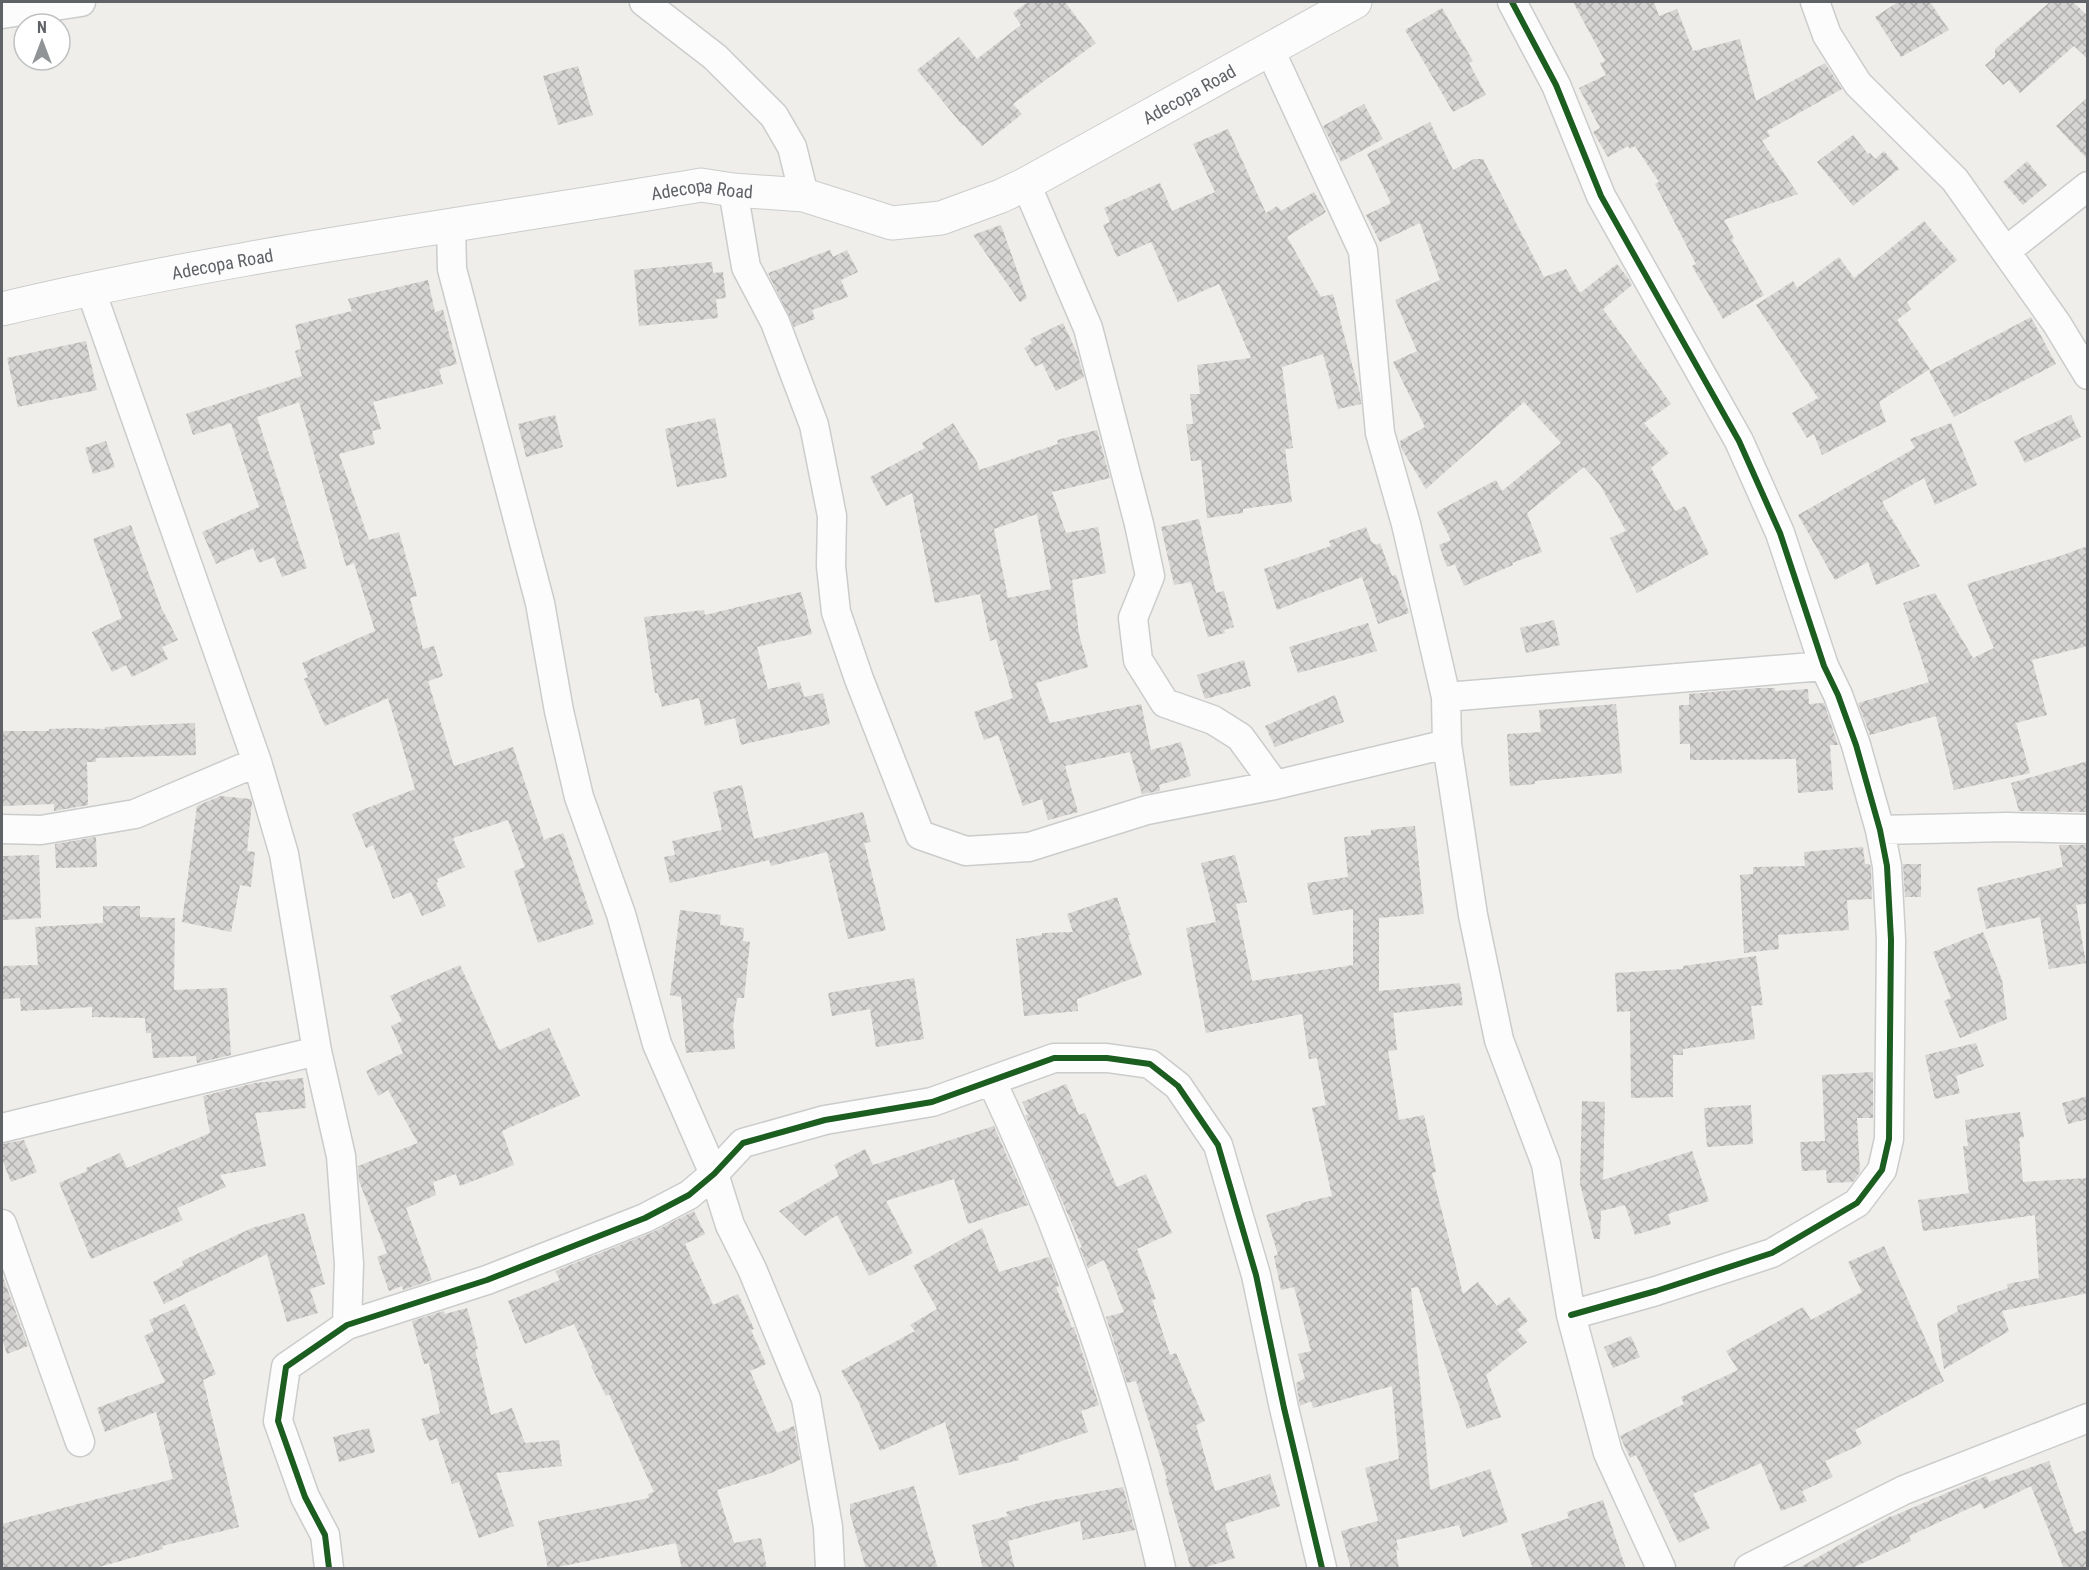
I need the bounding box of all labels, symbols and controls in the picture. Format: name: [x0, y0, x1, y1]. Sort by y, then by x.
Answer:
north arrow: [12, 12, 72, 72]
text: N: [37, 18, 47, 37]
street label: Adecopa Road: [1139, 60, 1239, 128]
street label: Adecopa Road: [649, 174, 754, 204]
street label: Adecopa Road: [170, 244, 275, 283]

